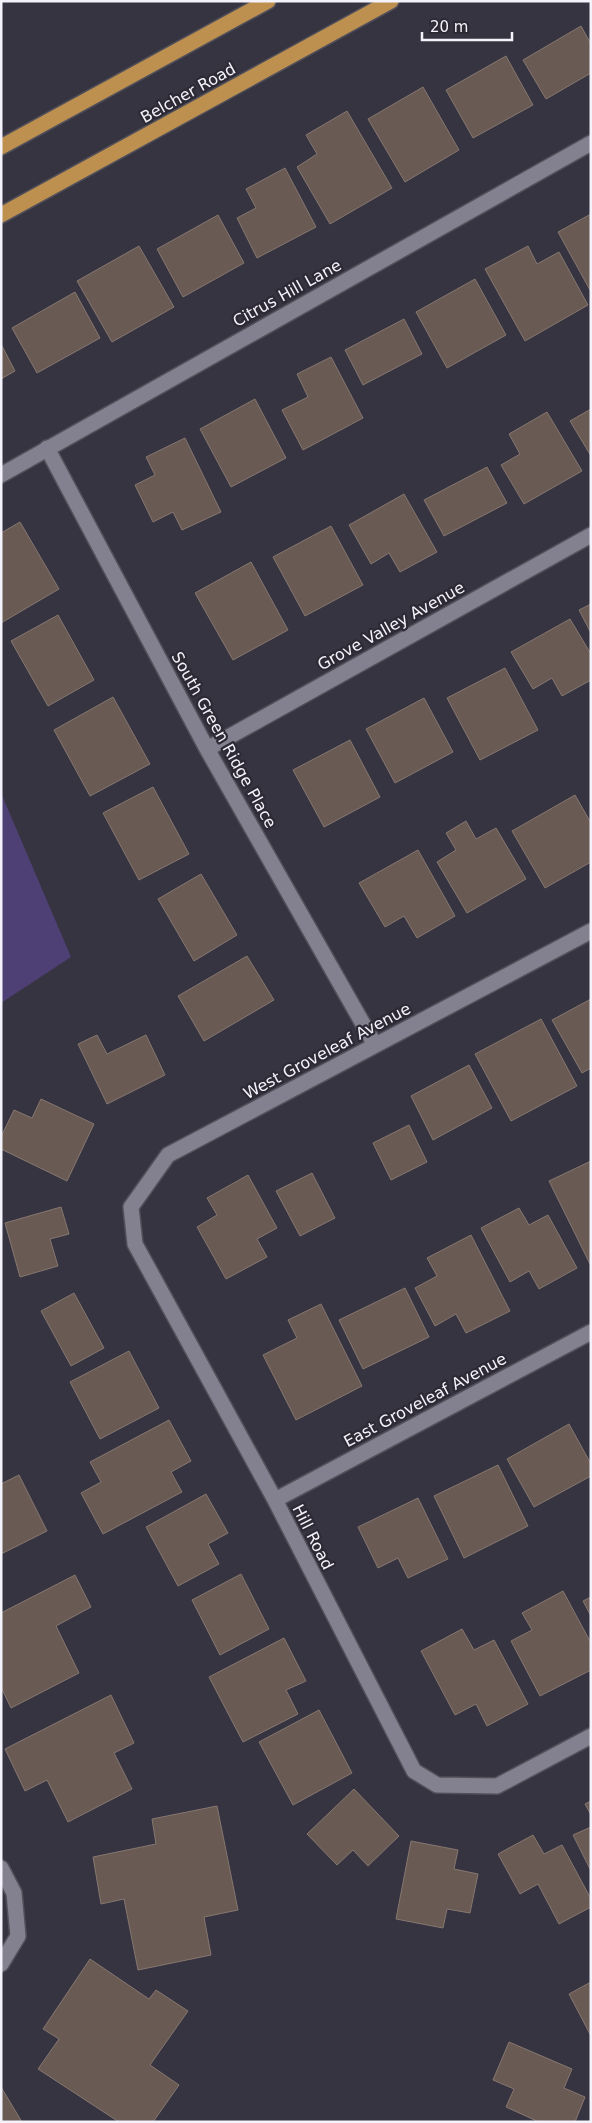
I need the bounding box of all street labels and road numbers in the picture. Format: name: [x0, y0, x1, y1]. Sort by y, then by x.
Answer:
street label: Belcher Road: [137, 59, 239, 127]
street label: Citrus Hill Lane: [229, 255, 345, 331]
street label: Grove Valley Avenue: [314, 578, 468, 674]
street label: South Green Ridge Place: [168, 649, 280, 831]
street label: West Groveleaf Avenue: [240, 999, 414, 1103]
street label: East Groveleaf Avenue: [340, 1349, 510, 1451]
street label: Hill Road: [289, 1501, 337, 1573]

